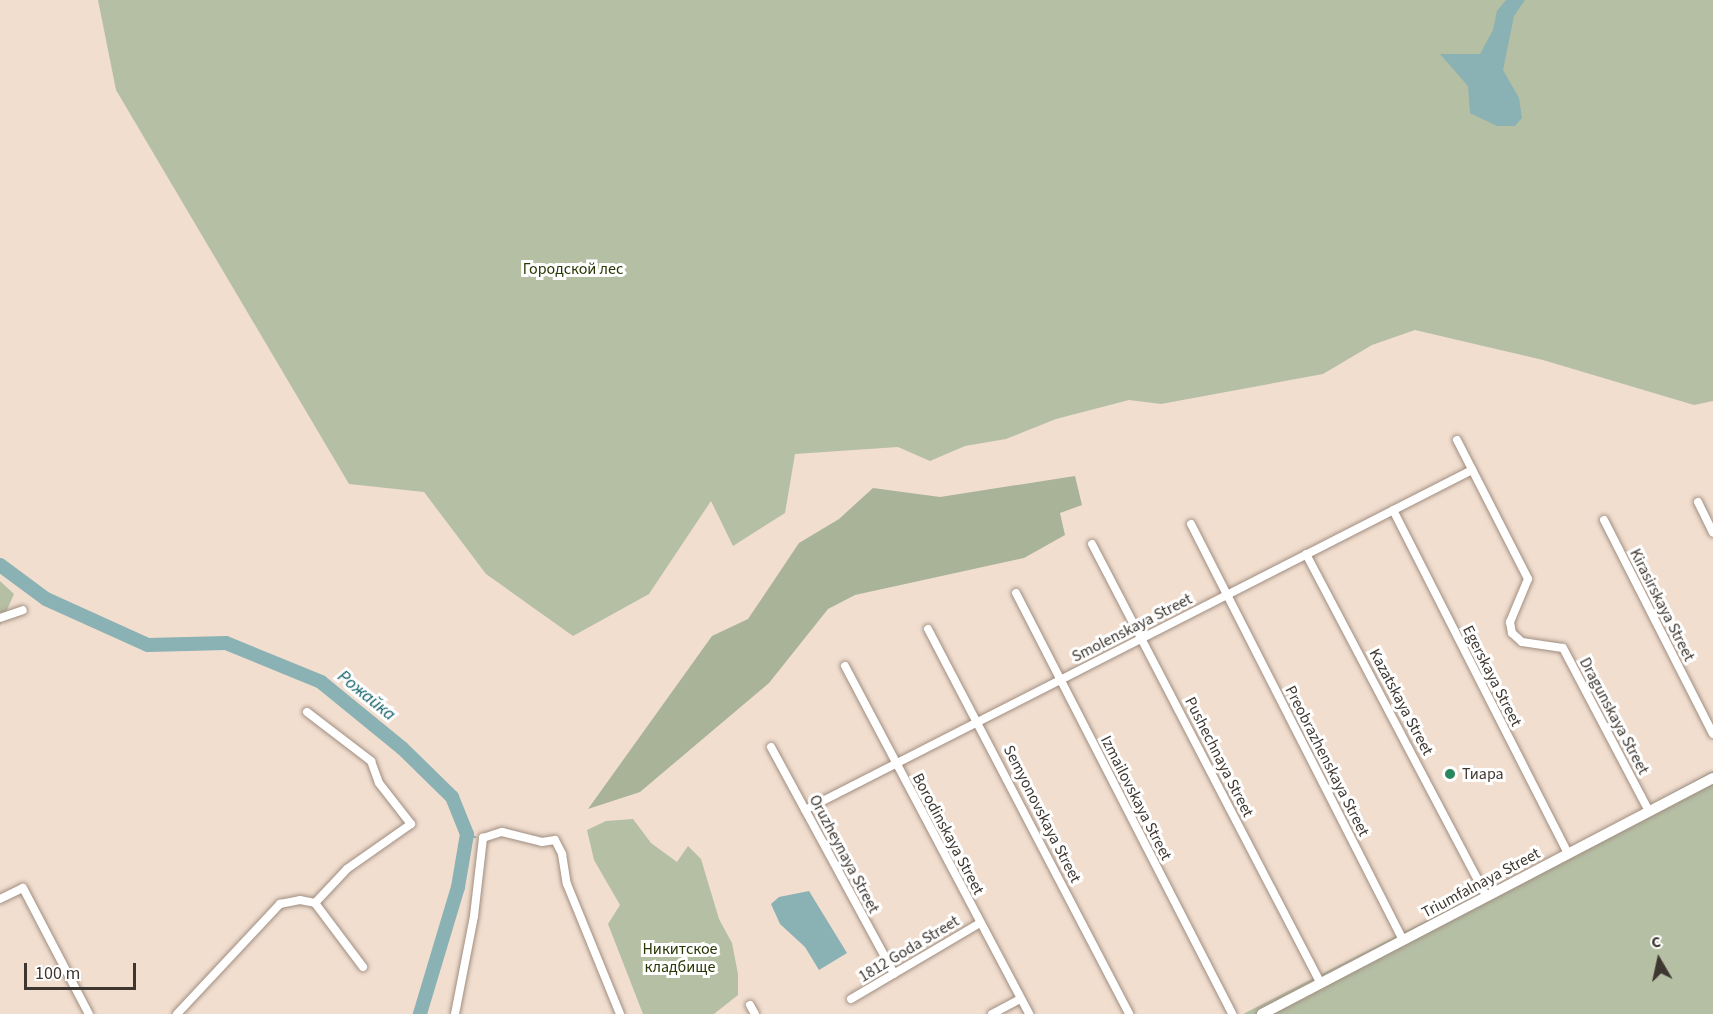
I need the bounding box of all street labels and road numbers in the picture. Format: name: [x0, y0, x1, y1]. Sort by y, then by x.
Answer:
street label: Kirasirskaya Street: [1625, 546, 1699, 664]
street label: Smolenskaya Street: [1069, 589, 1195, 667]
street label: Egerskaya Street: [1458, 622, 1526, 730]
street label: Kazatskaya Street: [1365, 645, 1437, 759]
street label: Dragunskaya Street: [1575, 654, 1653, 778]
street label: Preobrazhenskaya Street: [1281, 683, 1373, 839]
street label: Pushechnaya Street: [1180, 694, 1258, 820]
street label: Izmailovskaya Street: [1096, 732, 1176, 864]
street label: Semyonovskaya Street: [999, 742, 1085, 886]
street label: Borodinskaya Street: [908, 770, 988, 898]
street label: Oruzheynaya Street: [805, 792, 883, 916]
street label: Triumfalnaya Street: [1419, 844, 1543, 922]
street label: 1812 Goda Street: [855, 911, 963, 987]

